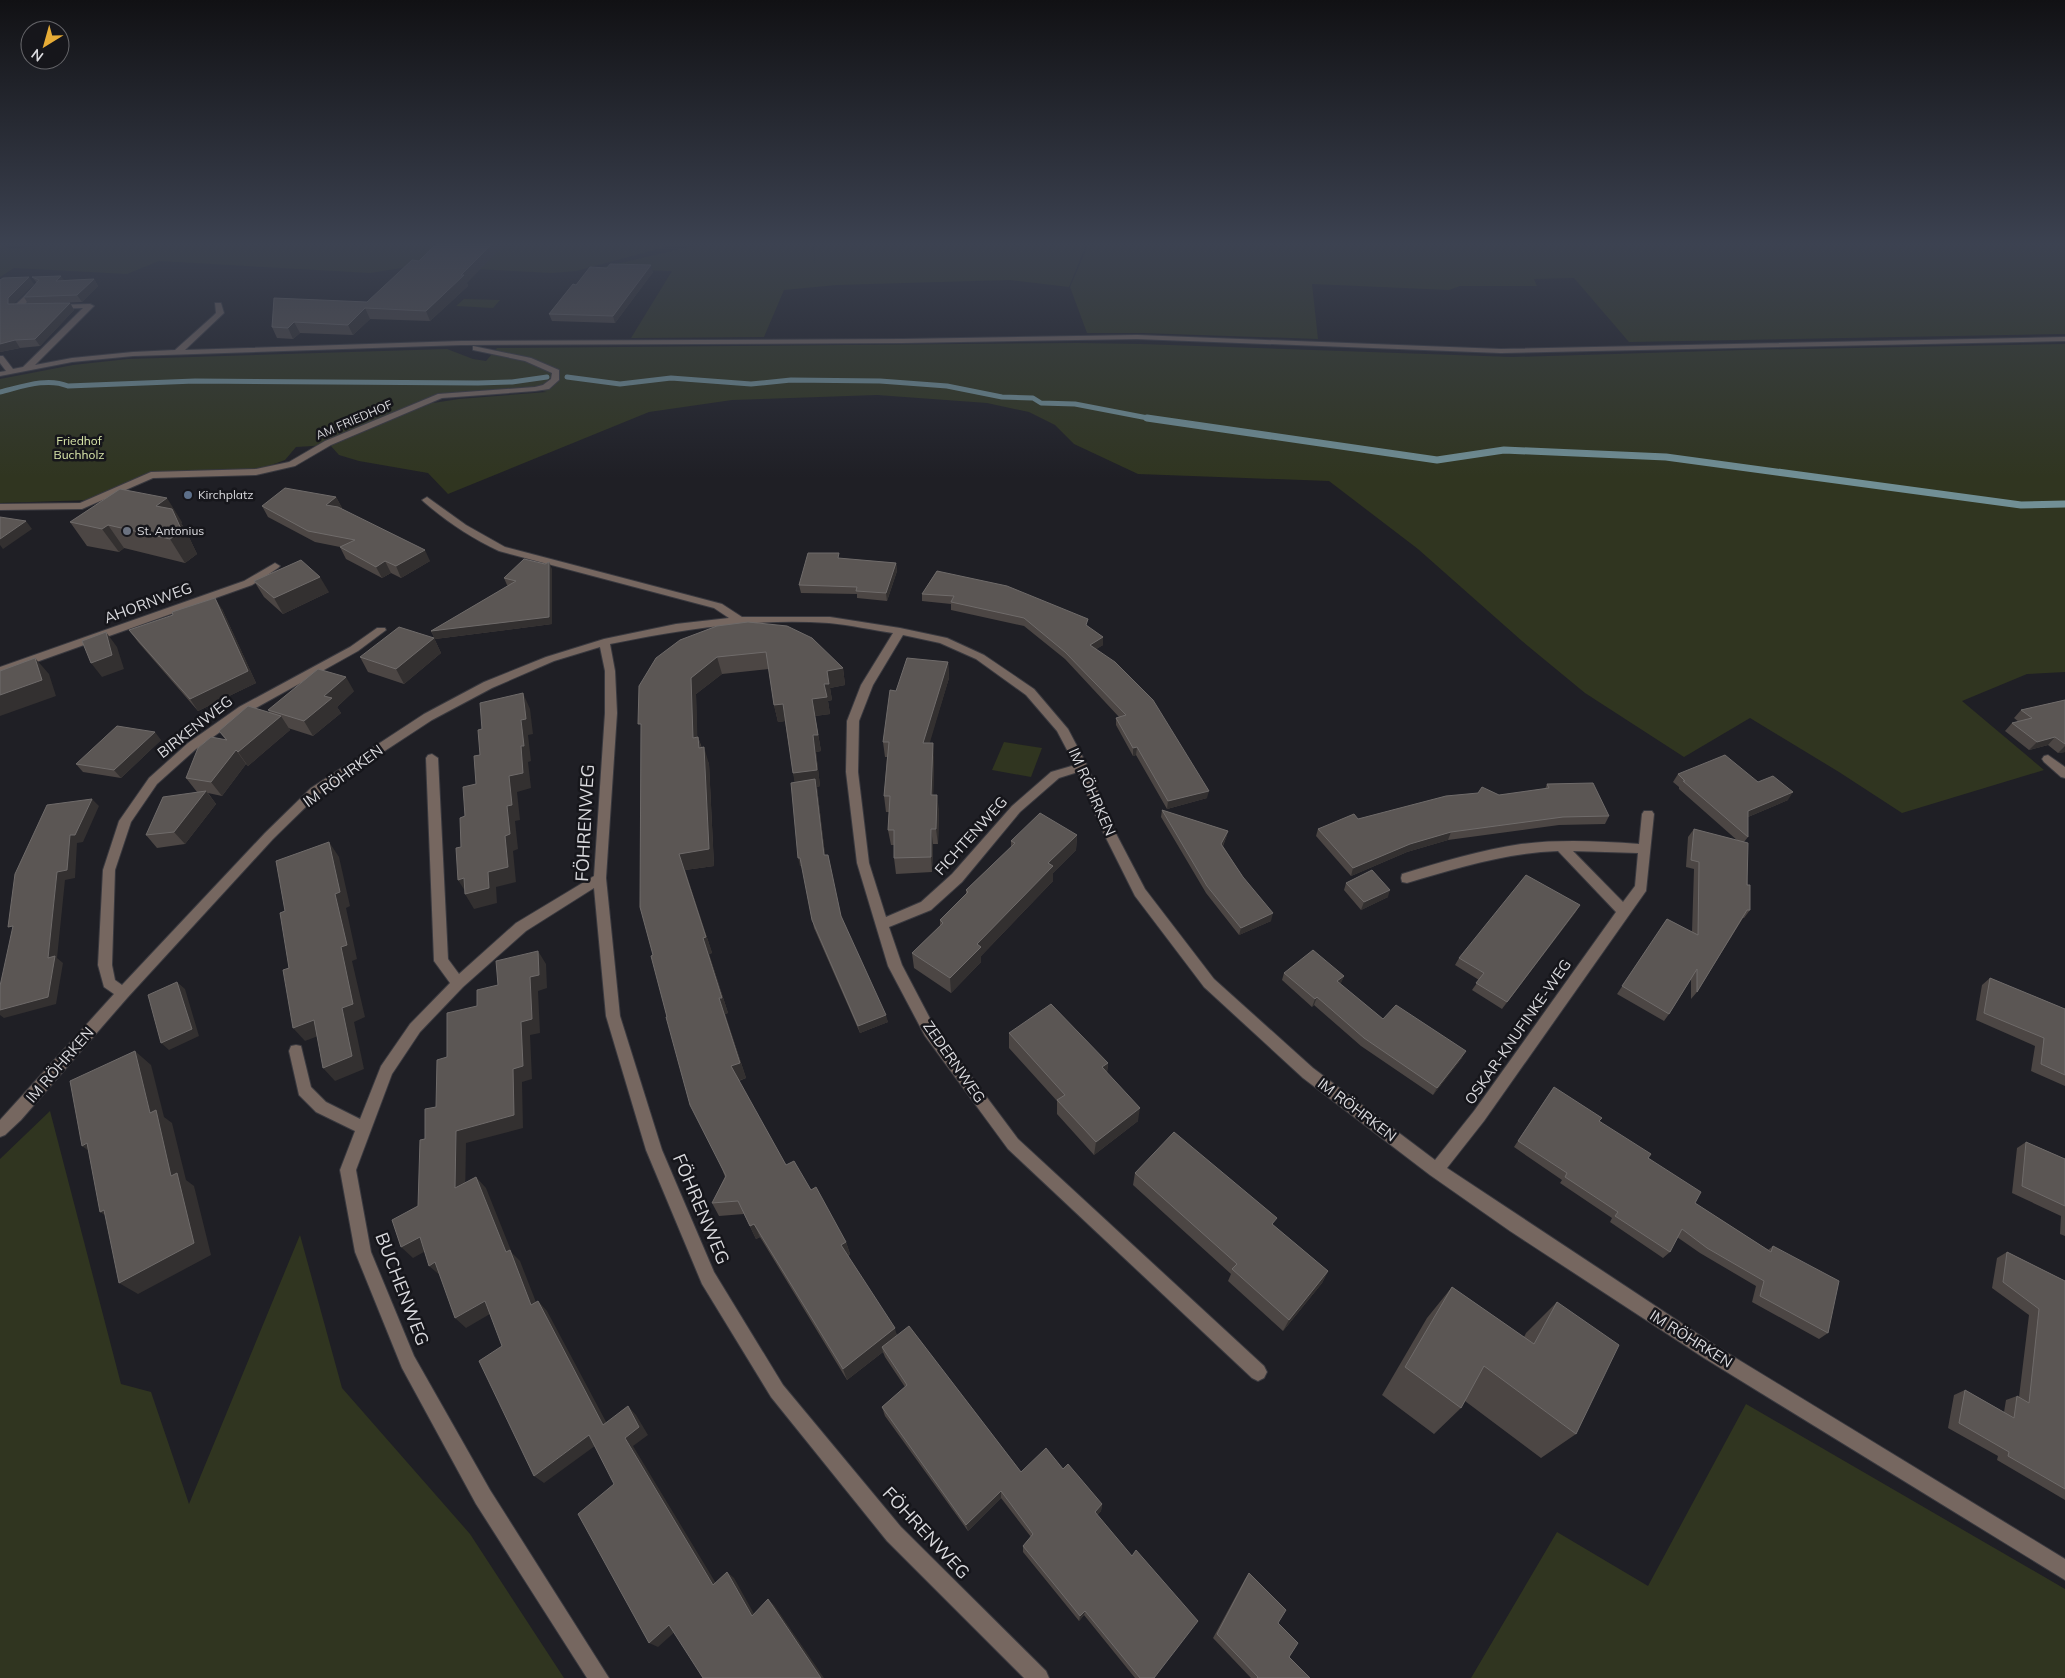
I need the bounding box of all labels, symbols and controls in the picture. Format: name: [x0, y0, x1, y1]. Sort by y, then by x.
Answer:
north arrow: [20, 20, 70, 70]
text: N: [28, 45, 47, 66]
street label: AM FRIEDHOF: [313, 397, 395, 442]
park label: Friedhof Buchholz: [53, 433, 105, 462]
place label: Kirchplatz: [198, 487, 253, 502]
marker: Kirchplatz: [182, 489, 194, 501]
place label: St. Antonius: [137, 523, 204, 538]
marker: St. Antonius: [121, 525, 133, 537]
street label: AHORNWEG: [101, 578, 194, 627]
street label: BIRKENWEG: [153, 691, 236, 762]
street label: IM RÖHRKEN: [299, 740, 386, 811]
street label: IM RÖHRKEN: [1065, 745, 1120, 839]
street label: FÖHRENWEG: [570, 764, 599, 882]
street label: FICHTENWEG: [930, 792, 1011, 879]
street label: OSKAR-KNUFINKE-WEG: [1460, 955, 1575, 1108]
street label: ZEDERNWEG: [919, 1017, 990, 1106]
street label: IM RÖHRKEN: [22, 1023, 98, 1106]
street label: IM RÖHRKEN: [1314, 1074, 1401, 1145]
street label: FÖHRENWEG: [668, 1150, 735, 1267]
street label: BUCHENWEG: [370, 1229, 435, 1349]
street label: IM RÖHRKEN: [1646, 1306, 1736, 1372]
street label: FÖHRENWEG: [878, 1482, 975, 1584]

